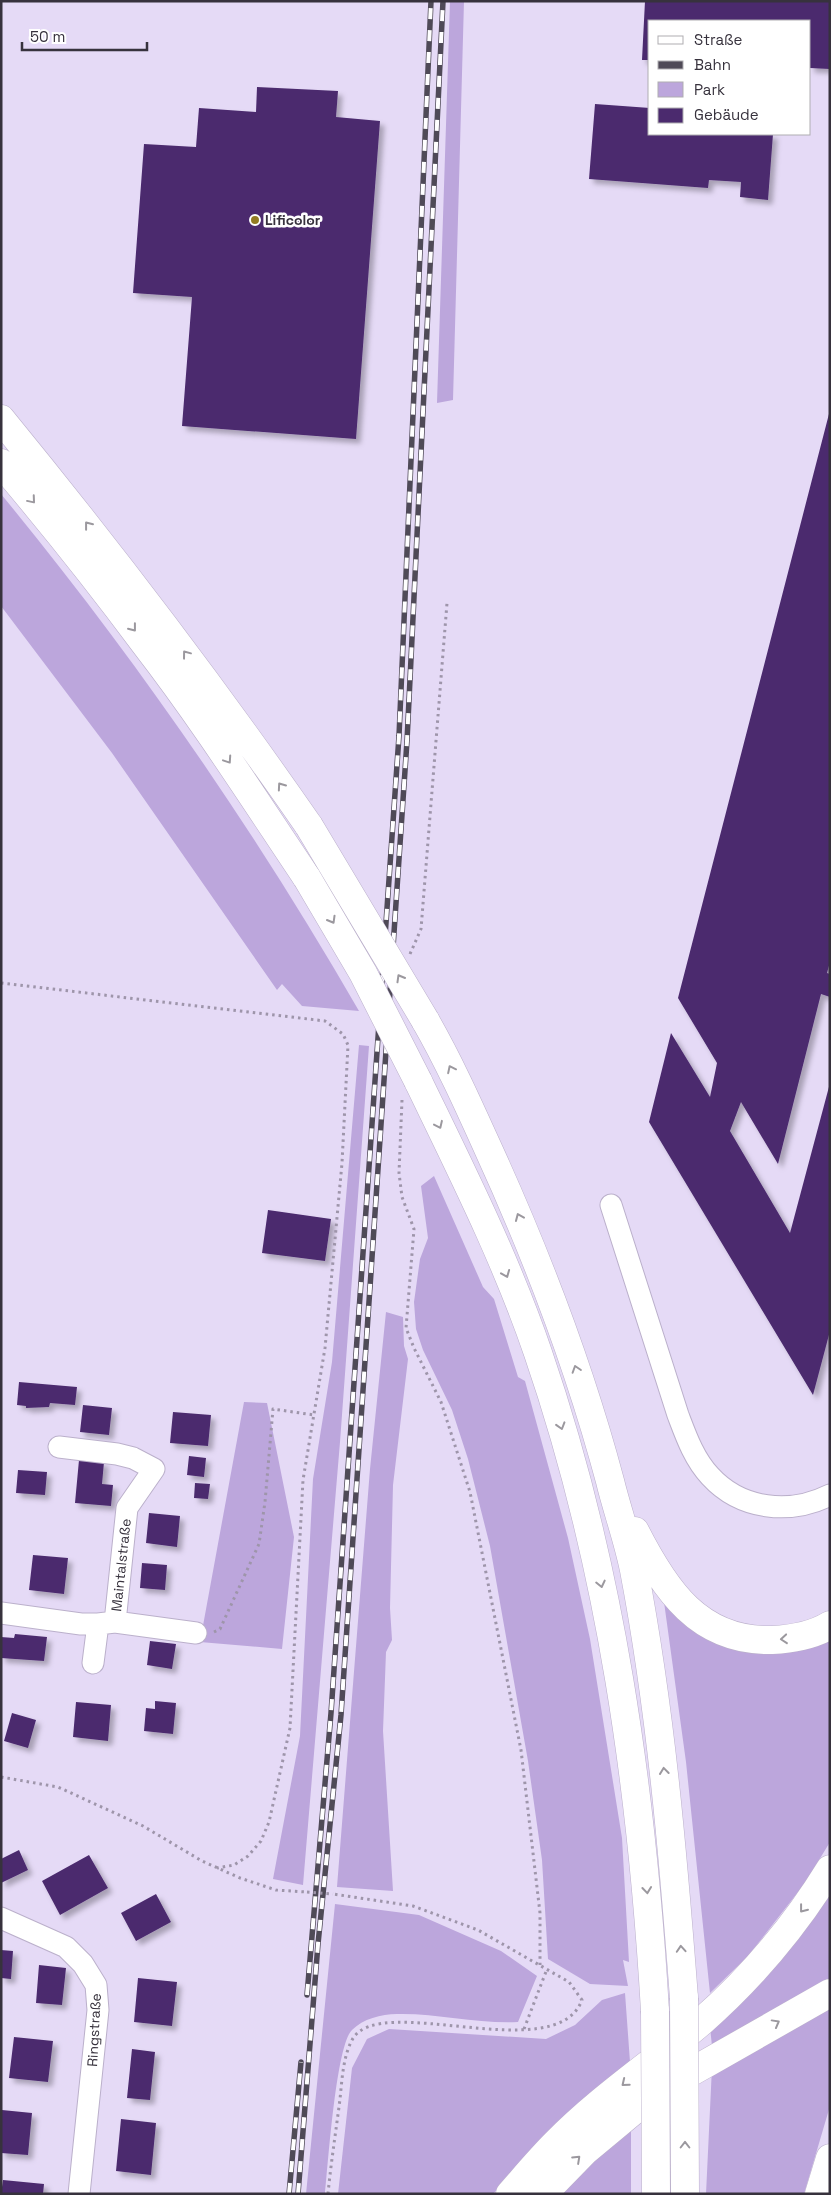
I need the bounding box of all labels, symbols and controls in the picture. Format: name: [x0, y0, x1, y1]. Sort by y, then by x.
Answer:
scale bar: [22, 20, 148, 52]
legend: [648, 20, 811, 135]
text: 50 m: [30, 27, 65, 46]
text: Straße: [694, 30, 743, 49]
text: Bahn: [694, 55, 731, 74]
text: Park: [694, 80, 725, 99]
text: Gebäude: [694, 105, 759, 124]
place label: Lificolor: [265, 211, 321, 229]
marker: Lificolor: [249, 214, 261, 226]
one-way arrow: [27, 495, 36, 504]
one-way arrow: [84, 522, 93, 531]
one-way arrow: [128, 622, 136, 631]
one-way arrow: [184, 651, 192, 660]
one-way arrow: [222, 754, 231, 764]
one-way arrow: [278, 782, 287, 792]
one-way arrow: [325, 914, 335, 923]
one-way arrow: [397, 974, 407, 983]
one-way arrow: [447, 1065, 457, 1074]
one-way arrow: [433, 1120, 444, 1129]
one-way arrow: [514, 1213, 525, 1222]
one-way arrow: [500, 1269, 510, 1277]
one-way arrow: [572, 1365, 582, 1373]
one-way arrow: [555, 1422, 565, 1430]
street label: Maintalstraße: [107, 1517, 135, 1613]
one-way arrow: [595, 1579, 606, 1588]
one-way arrow: [780, 1633, 788, 1644]
one-way arrow: [659, 1767, 670, 1775]
one-way arrow: [641, 1886, 652, 1894]
one-way arrow: [800, 1904, 809, 1913]
one-way arrow: [675, 1945, 686, 1953]
street label: Ringstraße: [83, 1993, 105, 2067]
one-way arrow: [771, 2020, 780, 2030]
one-way arrow: [622, 2078, 631, 2086]
one-way arrow: [680, 2141, 690, 2148]
one-way arrow: [571, 2156, 580, 2165]

